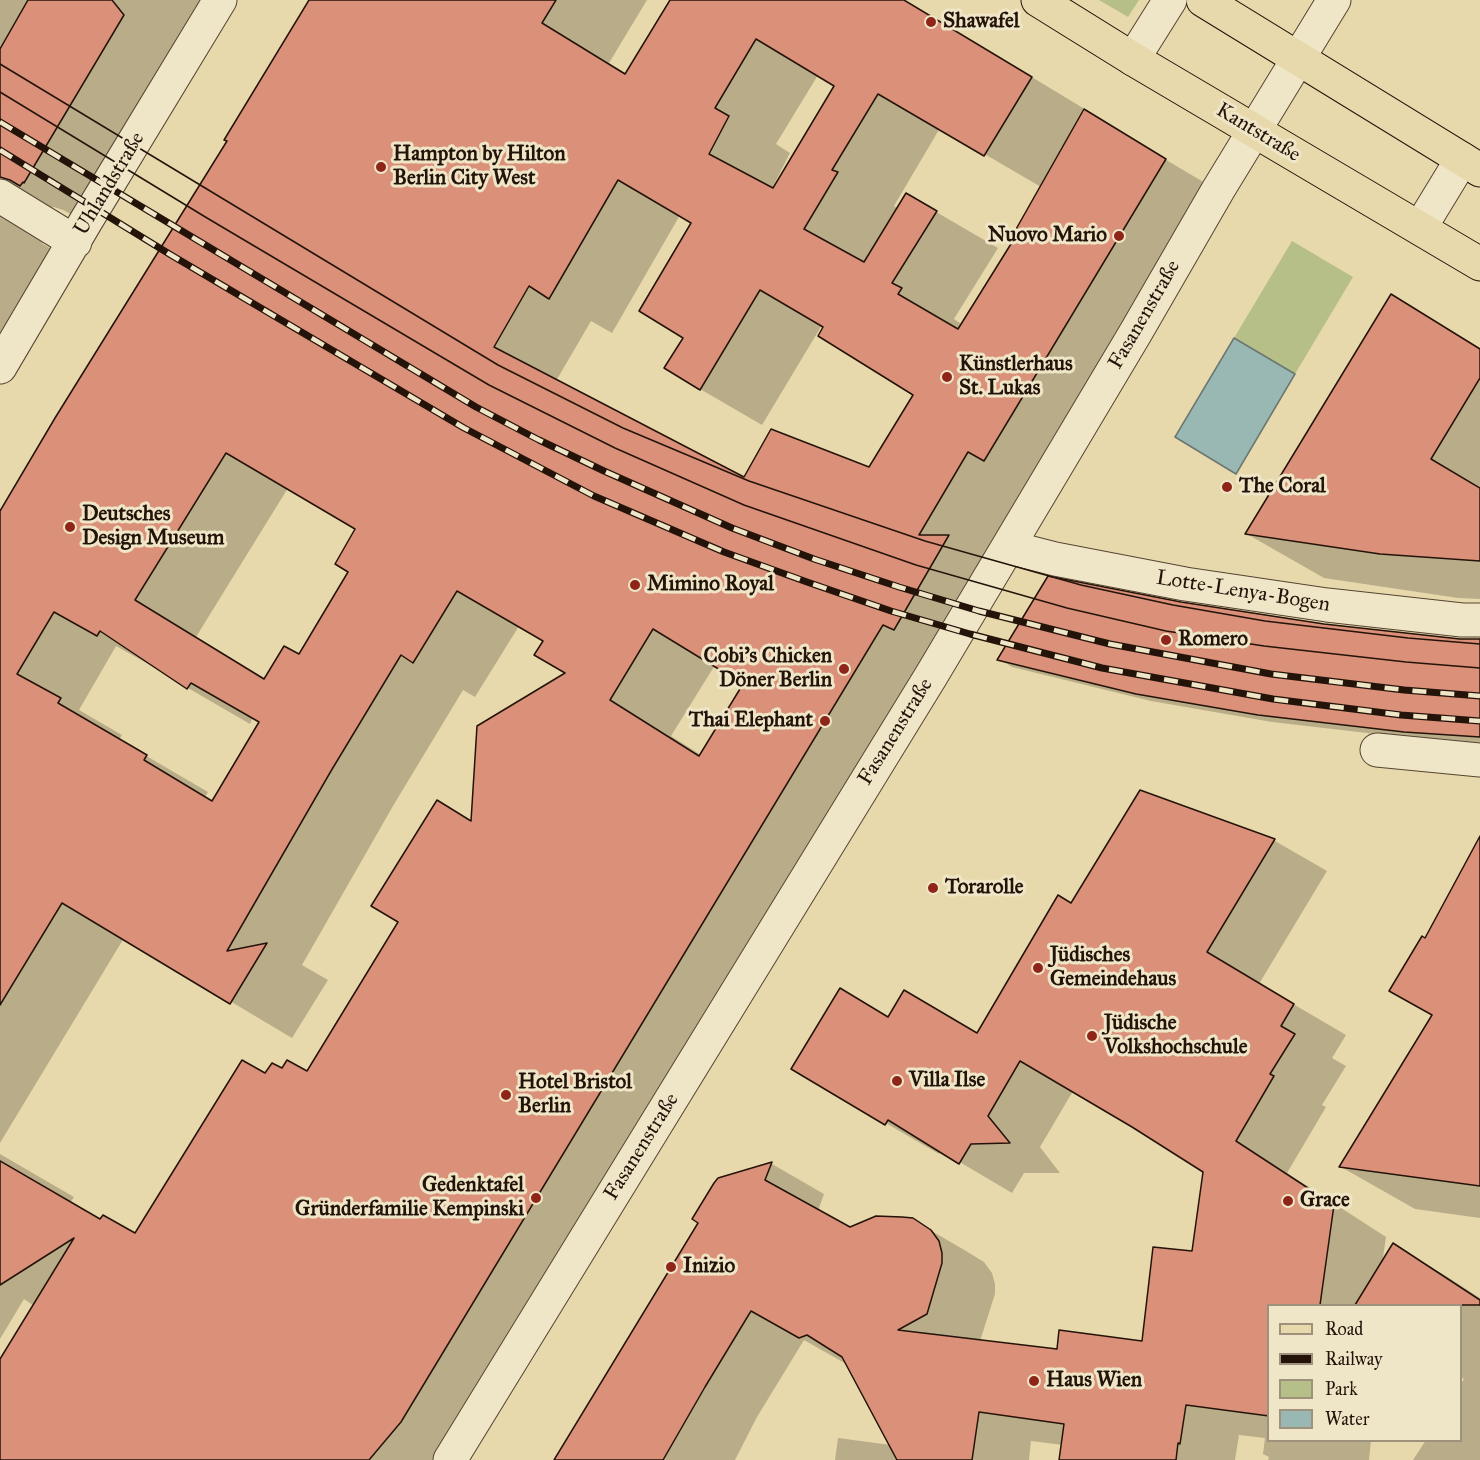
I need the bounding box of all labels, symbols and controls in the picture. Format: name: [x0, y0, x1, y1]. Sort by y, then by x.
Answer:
place label: Shawafel: [943, 9, 1019, 35]
marker: Shawafel: [924, 15, 938, 29]
street label: Kantstraße: [1211, 98, 1305, 168]
street label: Uhlandstraße: [69, 128, 151, 240]
place label: Hampton by Hilton Berlin City West: [393, 142, 566, 192]
marker: Hampton by Hilton Berlin City West: [374, 160, 388, 174]
place label: Nuovo Mario: [988, 223, 1107, 249]
marker: Nuovo Mario: [1112, 229, 1126, 243]
street label: Fasanenstraße: [1104, 256, 1186, 374]
place label: Künstlerhaus St. Lukas: [959, 352, 1073, 402]
marker: Künstlerhaus St. Lukas: [940, 370, 954, 384]
place label: The Coral: [1239, 474, 1326, 500]
marker: The Coral: [1220, 480, 1234, 494]
place label: Deutsches Design Museum: [82, 502, 224, 552]
marker: Deutsches Design Museum: [63, 520, 77, 534]
street label: Lotte-Lenya-Bogen: [1154, 566, 1332, 618]
place label: Mimino Royal: [647, 572, 774, 598]
marker: Mimino Royal: [628, 578, 642, 592]
place label: Romero: [1178, 627, 1248, 653]
marker: Romero: [1159, 633, 1173, 647]
place label: Cobi's Chicken Döner Berlin: [704, 644, 832, 694]
marker: Cobi's Chicken Döner Berlin: [837, 662, 851, 676]
street label: Fasanenstraße: [853, 674, 939, 790]
place label: Thai Elephant: [689, 708, 813, 734]
marker: Thai Elephant: [818, 714, 832, 728]
place label: Torarolle: [945, 875, 1024, 901]
marker: Torarolle: [926, 881, 940, 895]
place label: Jüdisches Gemeindehaus: [1050, 943, 1176, 993]
marker: Jüdisches Gemeindehaus: [1031, 961, 1045, 975]
place label: Jüdische Volkshochschule: [1104, 1011, 1247, 1061]
marker: Jüdische Volkshochschule: [1085, 1029, 1099, 1043]
place label: Villa Ilse: [909, 1068, 985, 1094]
place label: Hotel Bristol Berlin: [518, 1070, 632, 1120]
marker: Villa Ilse: [890, 1074, 904, 1088]
marker: Hotel Bristol Berlin: [499, 1088, 513, 1102]
street label: Fasanenstraße: [599, 1089, 685, 1205]
place label: Gedenktafel Gründerfamilie Kempinski: [295, 1173, 524, 1223]
place label: Grace: [1300, 1188, 1350, 1214]
marker: Gedenktafel Gründerfamilie Kempinski: [529, 1191, 543, 1205]
marker: Grace: [1281, 1194, 1295, 1208]
place label: Inizio: [683, 1254, 735, 1280]
marker: Inizio: [664, 1260, 678, 1274]
legend: [1267, 1304, 1462, 1442]
text: Road: [1325, 1318, 1363, 1340]
text: Railway: [1325, 1348, 1382, 1370]
place label: Haus Wien: [1046, 1368, 1142, 1394]
marker: Haus Wien: [1027, 1374, 1041, 1388]
text: Park: [1325, 1378, 1358, 1400]
text: Water: [1325, 1408, 1369, 1430]

